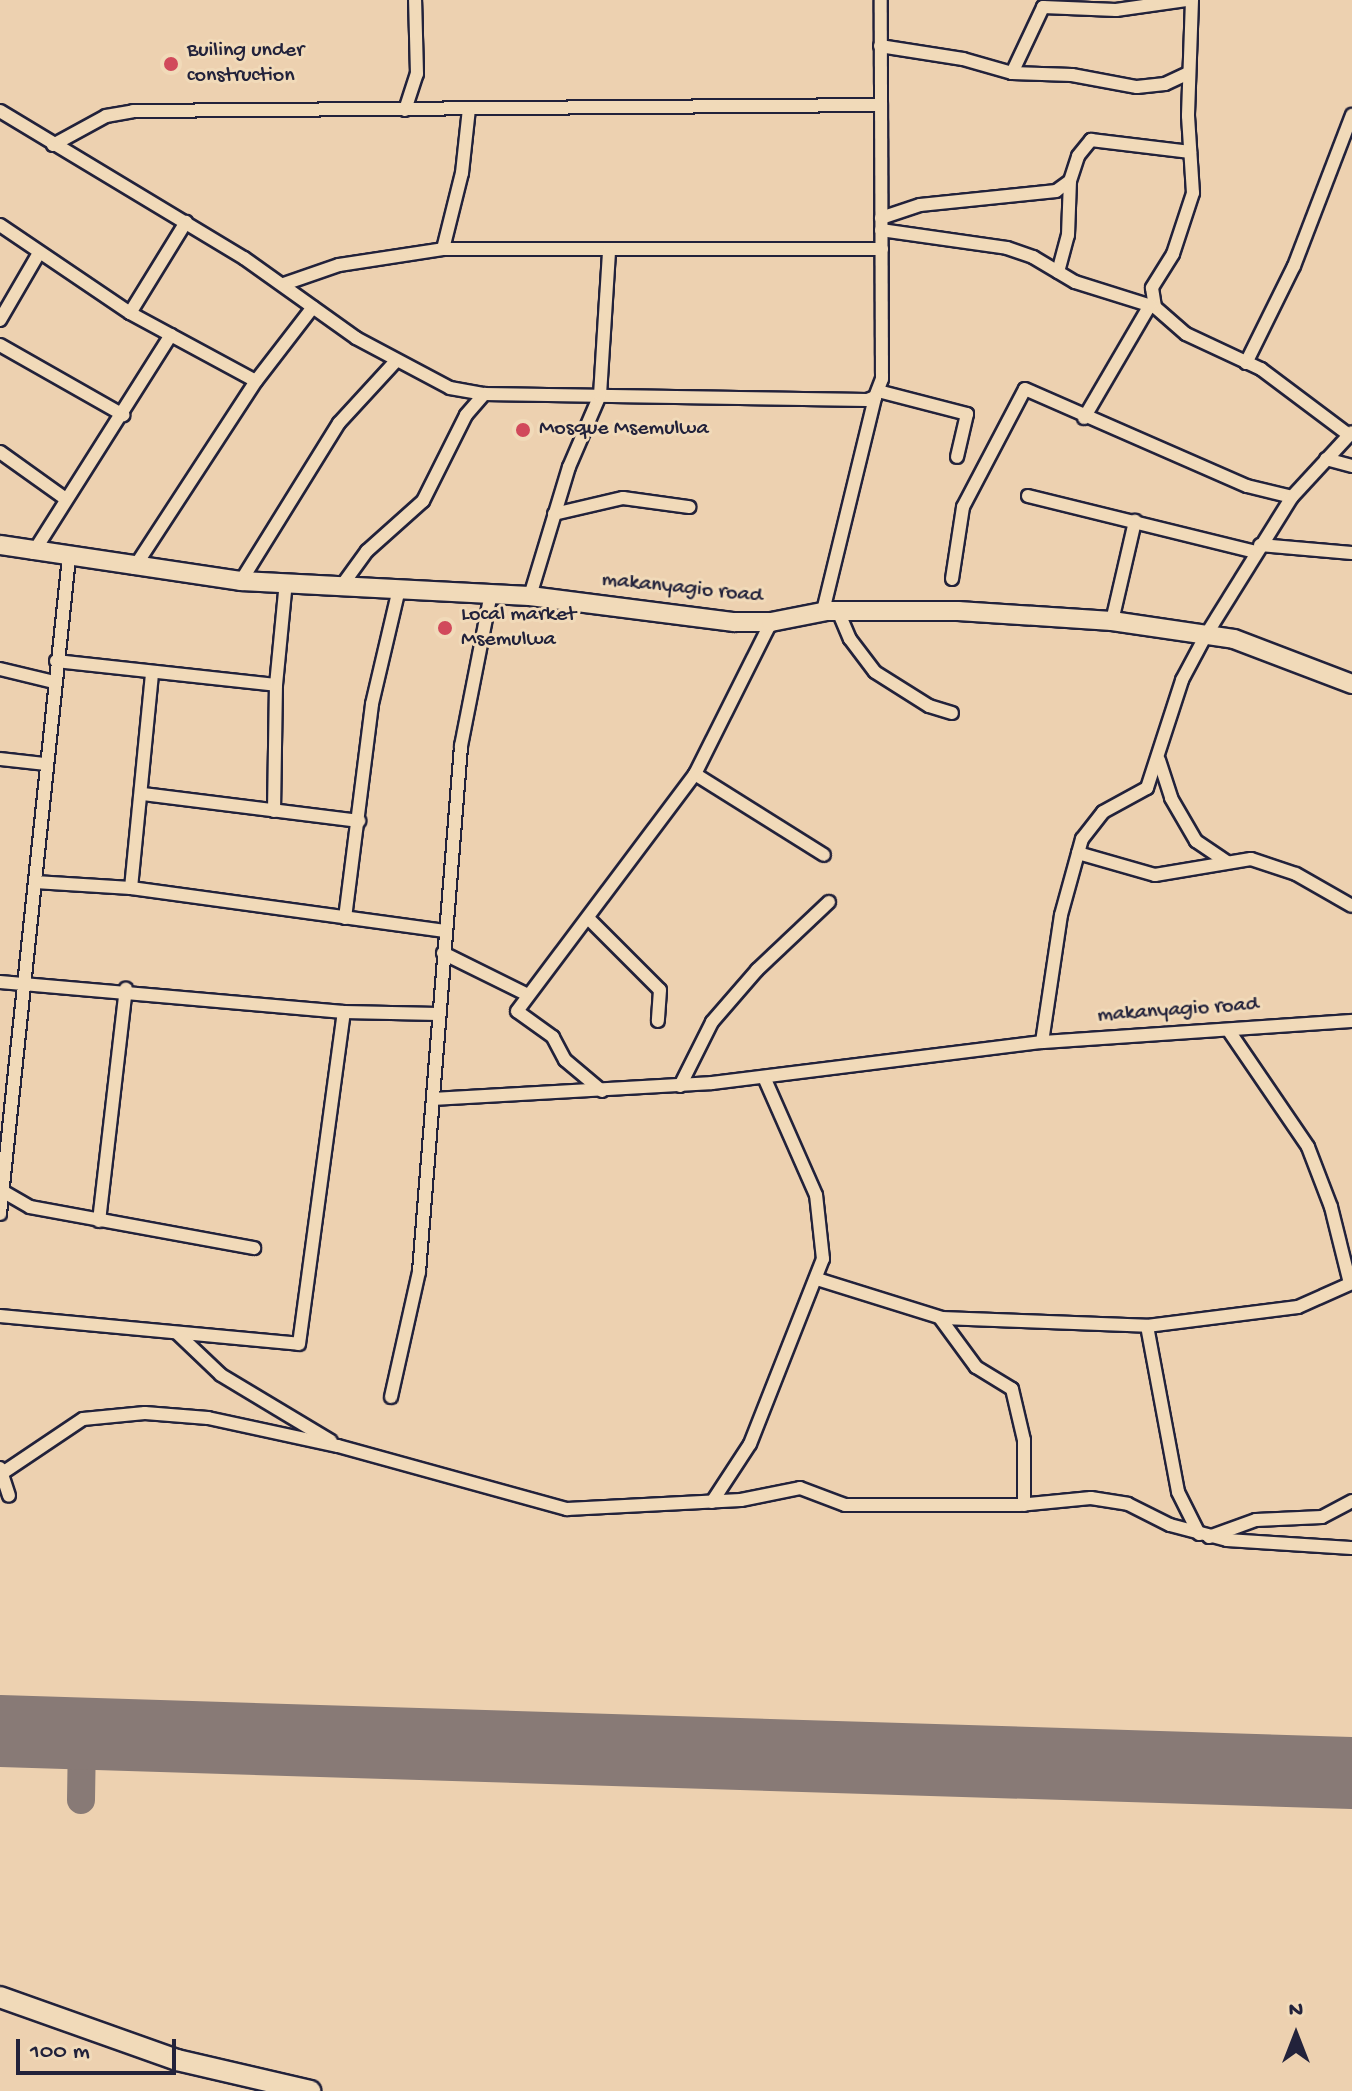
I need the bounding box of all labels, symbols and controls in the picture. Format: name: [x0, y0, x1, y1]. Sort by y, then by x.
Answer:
place label: Builing under construction: [187, 38, 304, 90]
marker: Builing under construction: [162, 55, 180, 73]
place label: Mosque Msemulwa: [539, 417, 709, 443]
marker: Mosque Msemulwa: [514, 421, 532, 439]
street label: makanyagio road: [600, 567, 764, 611]
place label: Local market Msemulwa: [461, 602, 576, 654]
marker: Local market Msemulwa: [436, 619, 454, 637]
street label: makanyagio road: [1096, 992, 1260, 1030]
north arrow: [1256, 1995, 1336, 2075]
text: N: [1289, 1998, 1303, 2024]
scale bar: [20, 2023, 180, 2073]
text: 100 m: [30, 2038, 90, 2067]

